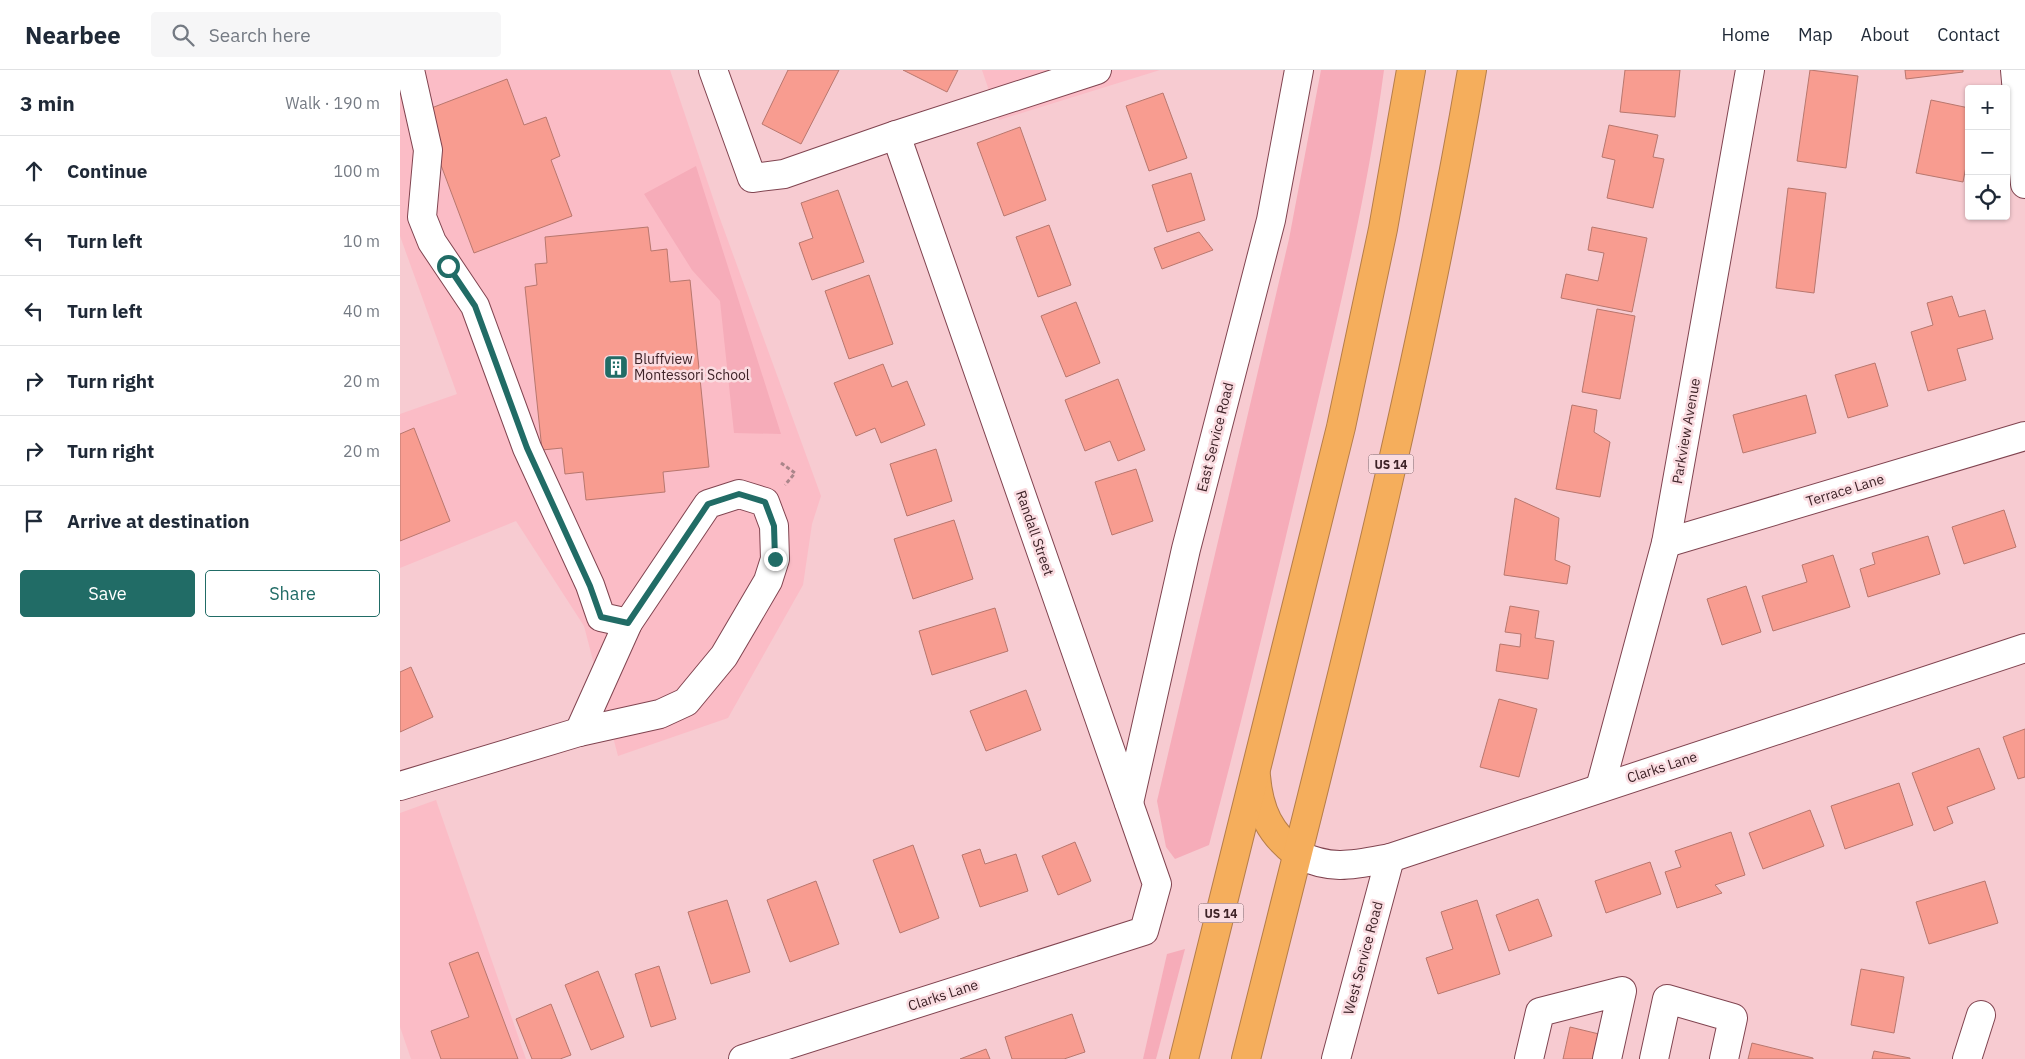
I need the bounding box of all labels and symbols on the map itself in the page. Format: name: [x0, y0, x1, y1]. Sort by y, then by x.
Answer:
route start: [437, 255, 460, 278]
place label: Bluffview Montessori School: [634, 350, 750, 384]
building icon: Bluffview Montessori School: [603, 354, 629, 380]
street label: Parkview Avenue: [1668, 376, 1704, 485]
street label: East Service Road: [1193, 380, 1237, 494]
road number: US 14: [1368, 454, 1414, 474]
street label: Terrace Lane: [1804, 470, 1886, 510]
street label: Randall Street: [1012, 488, 1058, 578]
route end: [764, 548, 787, 571]
street label: Clarks Lane: [1625, 747, 1700, 787]
street label: West Service Road: [1339, 899, 1387, 1017]
road number: US 14: [1198, 904, 1244, 922]
street label: Clarks Lane: [906, 975, 981, 1015]

